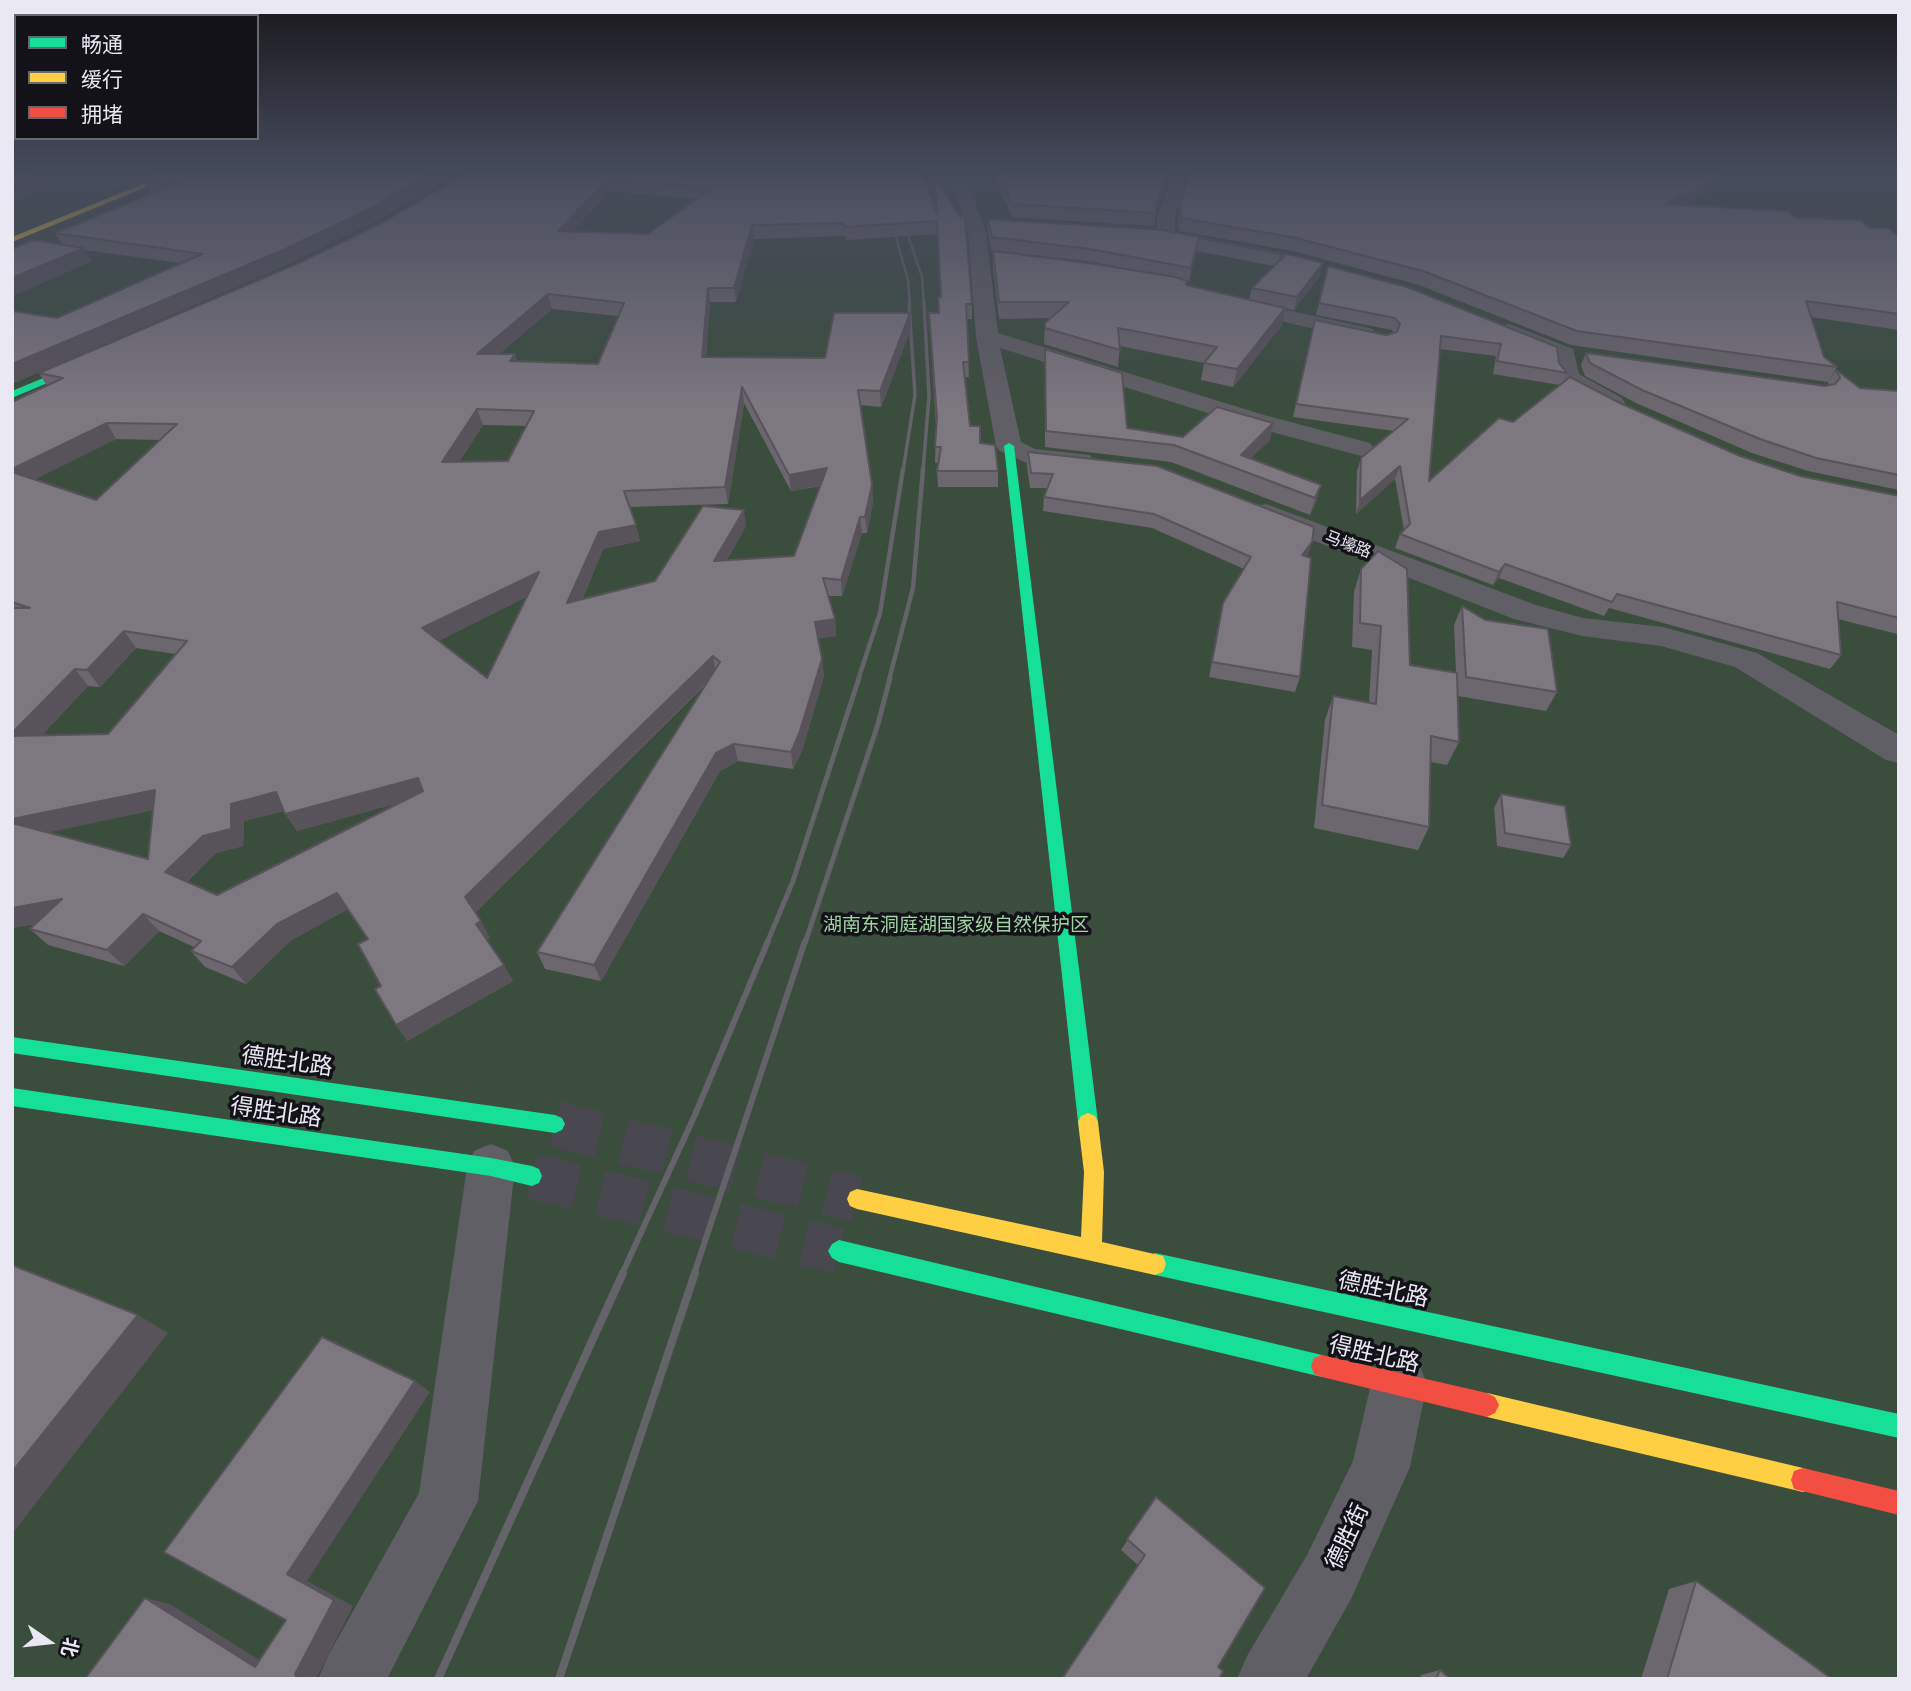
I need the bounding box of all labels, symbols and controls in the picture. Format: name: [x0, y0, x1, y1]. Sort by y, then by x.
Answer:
legend: [14, 14, 259, 140]
text: 畅通: [81, 33, 123, 57]
text: 缓行: [81, 68, 123, 92]
text: 拥堵: [81, 103, 123, 127]
street label: 马壕路: [1322, 527, 1374, 563]
park label: 湖南东洞庭湖国家级自然保护区: [823, 915, 1089, 937]
street label: 德胜北路: [240, 1042, 334, 1082]
street label: 得胜北路: [229, 1093, 323, 1133]
street label: 德胜北路: [1335, 1267, 1431, 1313]
street label: 得胜北路: [1326, 1331, 1422, 1379]
street label: 德胜街: [1321, 1500, 1375, 1574]
north arrow: [14, 1607, 84, 1677]
text: 北: [56, 1635, 82, 1659]

